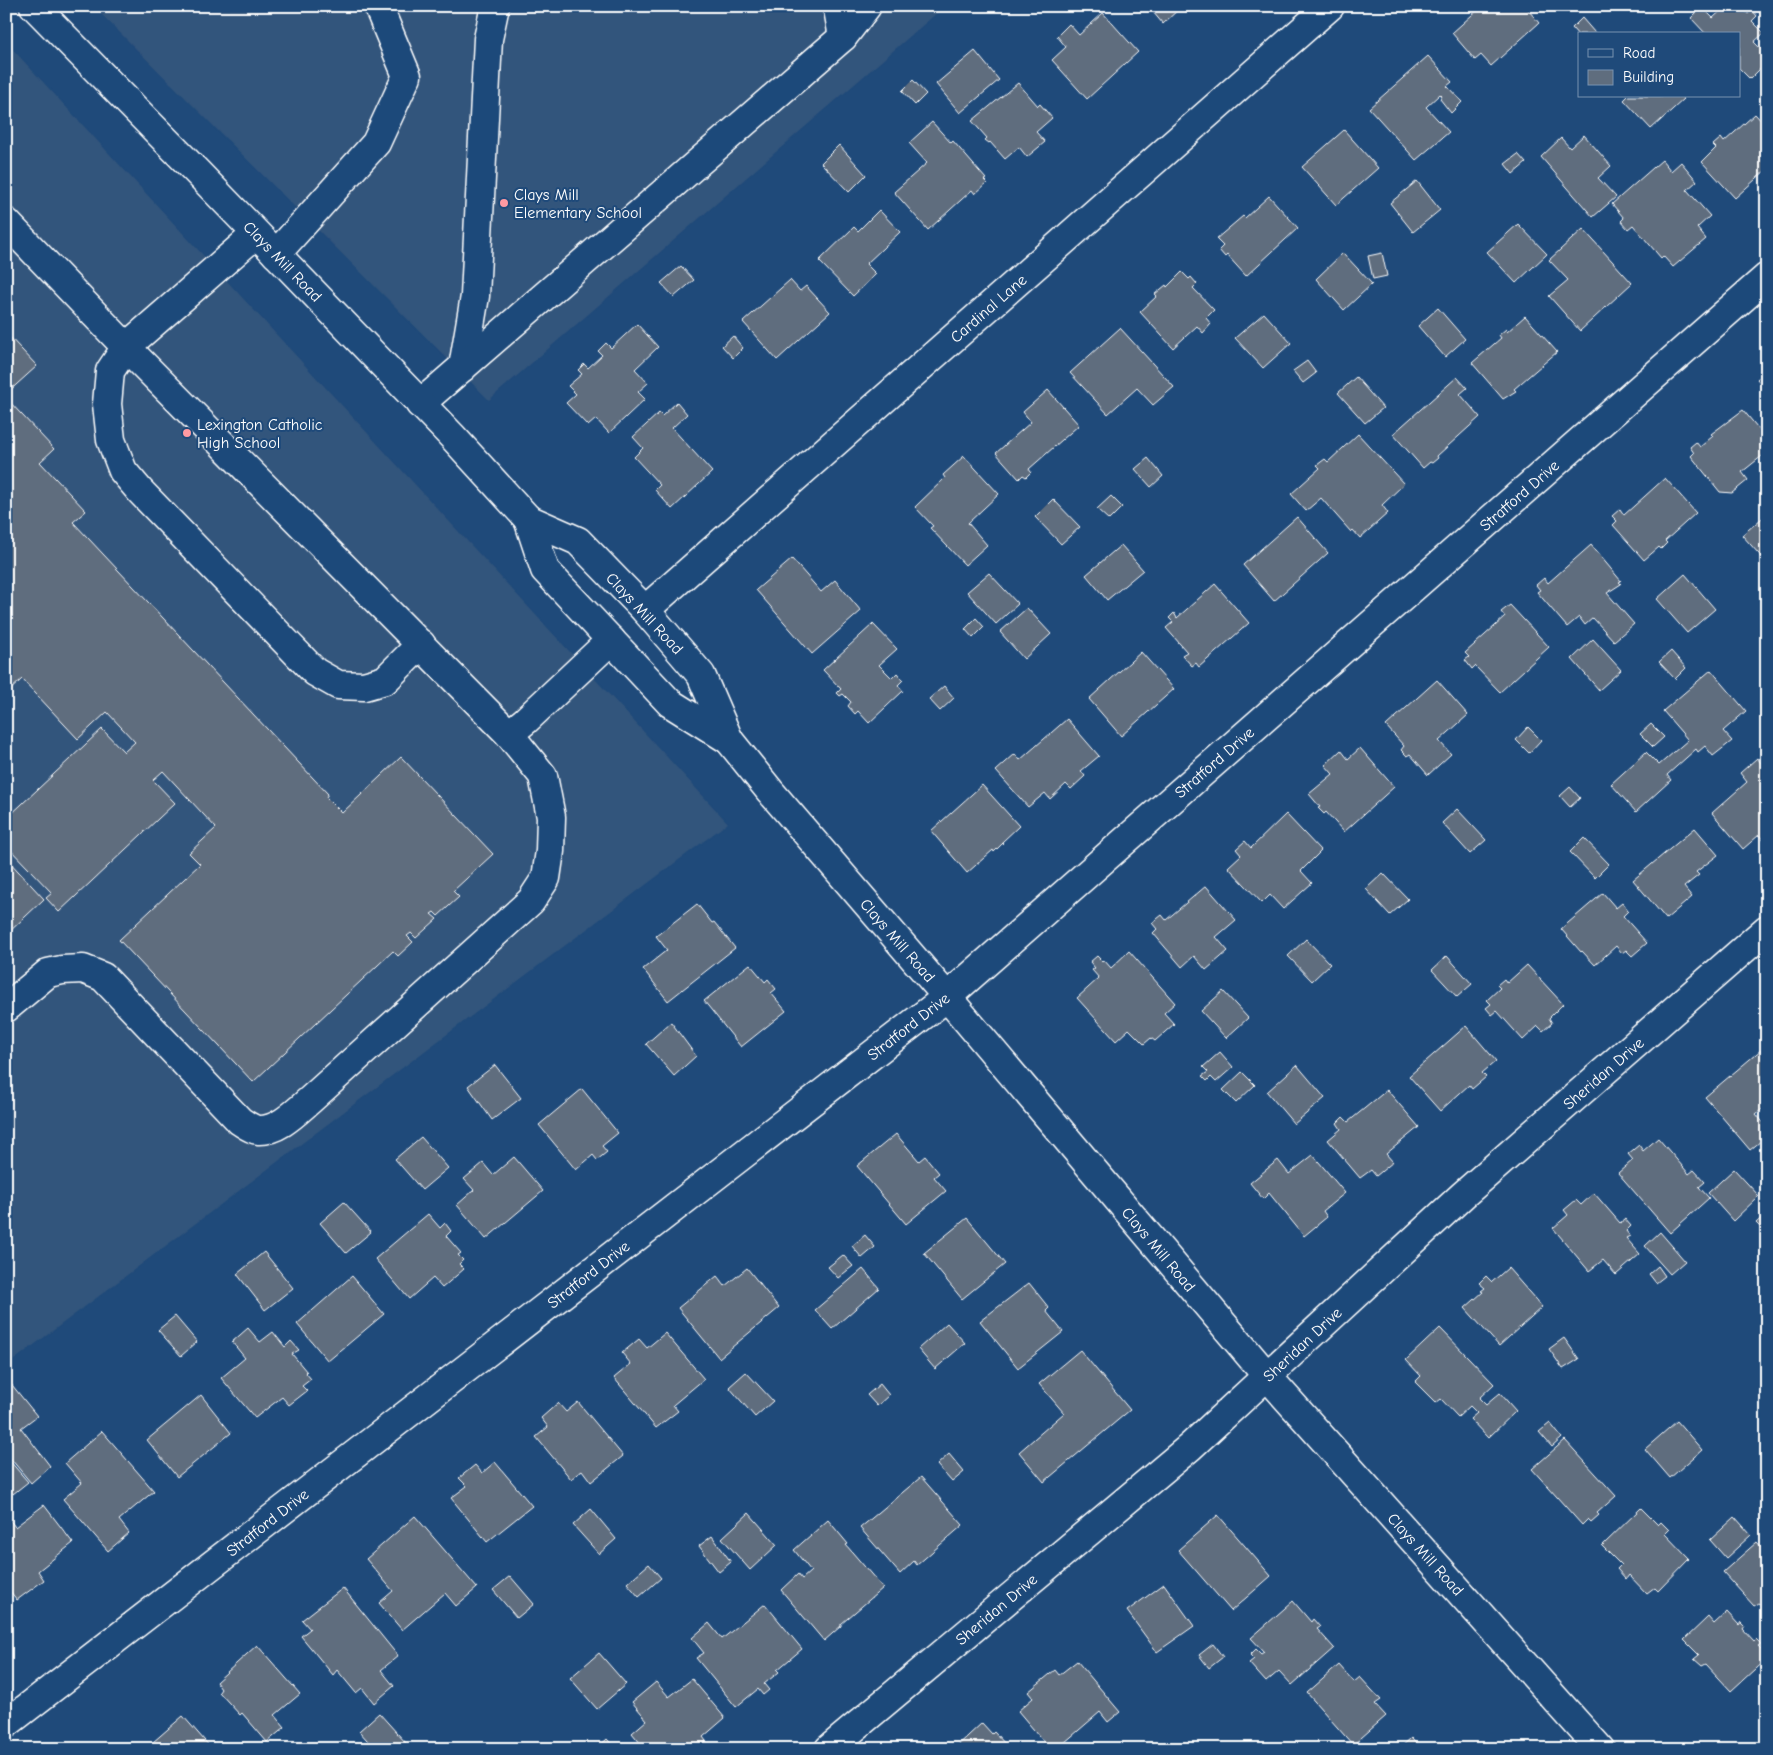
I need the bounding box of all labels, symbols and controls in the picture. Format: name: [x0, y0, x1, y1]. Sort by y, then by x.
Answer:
legend: [1578, 32, 1740, 98]
text: Road: [1623, 44, 1655, 62]
text: Building: [1623, 68, 1674, 86]
place label: Clays Mill Elementary School: [514, 186, 642, 222]
marker: Clays Mill Elementary School: [498, 197, 510, 209]
street label: Clays Mill Road: [239, 218, 325, 306]
street label: Cardinal Lane: [947, 271, 1030, 347]
place label: Lexington Catholic High School: [197, 416, 323, 452]
marker: Lexington Catholic High School: [181, 427, 193, 439]
street label: Stratford Drive: [1476, 456, 1563, 535]
street label: Clays Mill Road: [602, 569, 687, 658]
street label: Stratford Drive: [1171, 723, 1258, 802]
street label: Clays Mill Road: [856, 895, 938, 986]
street label: Stratford Drive: [864, 989, 953, 1064]
street label: Sheridan Drive: [1560, 1034, 1648, 1114]
street label: Clays Mill Road: [1118, 1204, 1199, 1296]
street label: Stratford Drive: [544, 1237, 633, 1312]
street label: Sheridan Drive: [1260, 1304, 1346, 1386]
street label: Stratford Drive: [223, 1485, 312, 1560]
street label: Clays Mill Road: [1384, 1510, 1467, 1600]
street label: Sheridan Drive: [952, 1570, 1041, 1649]

